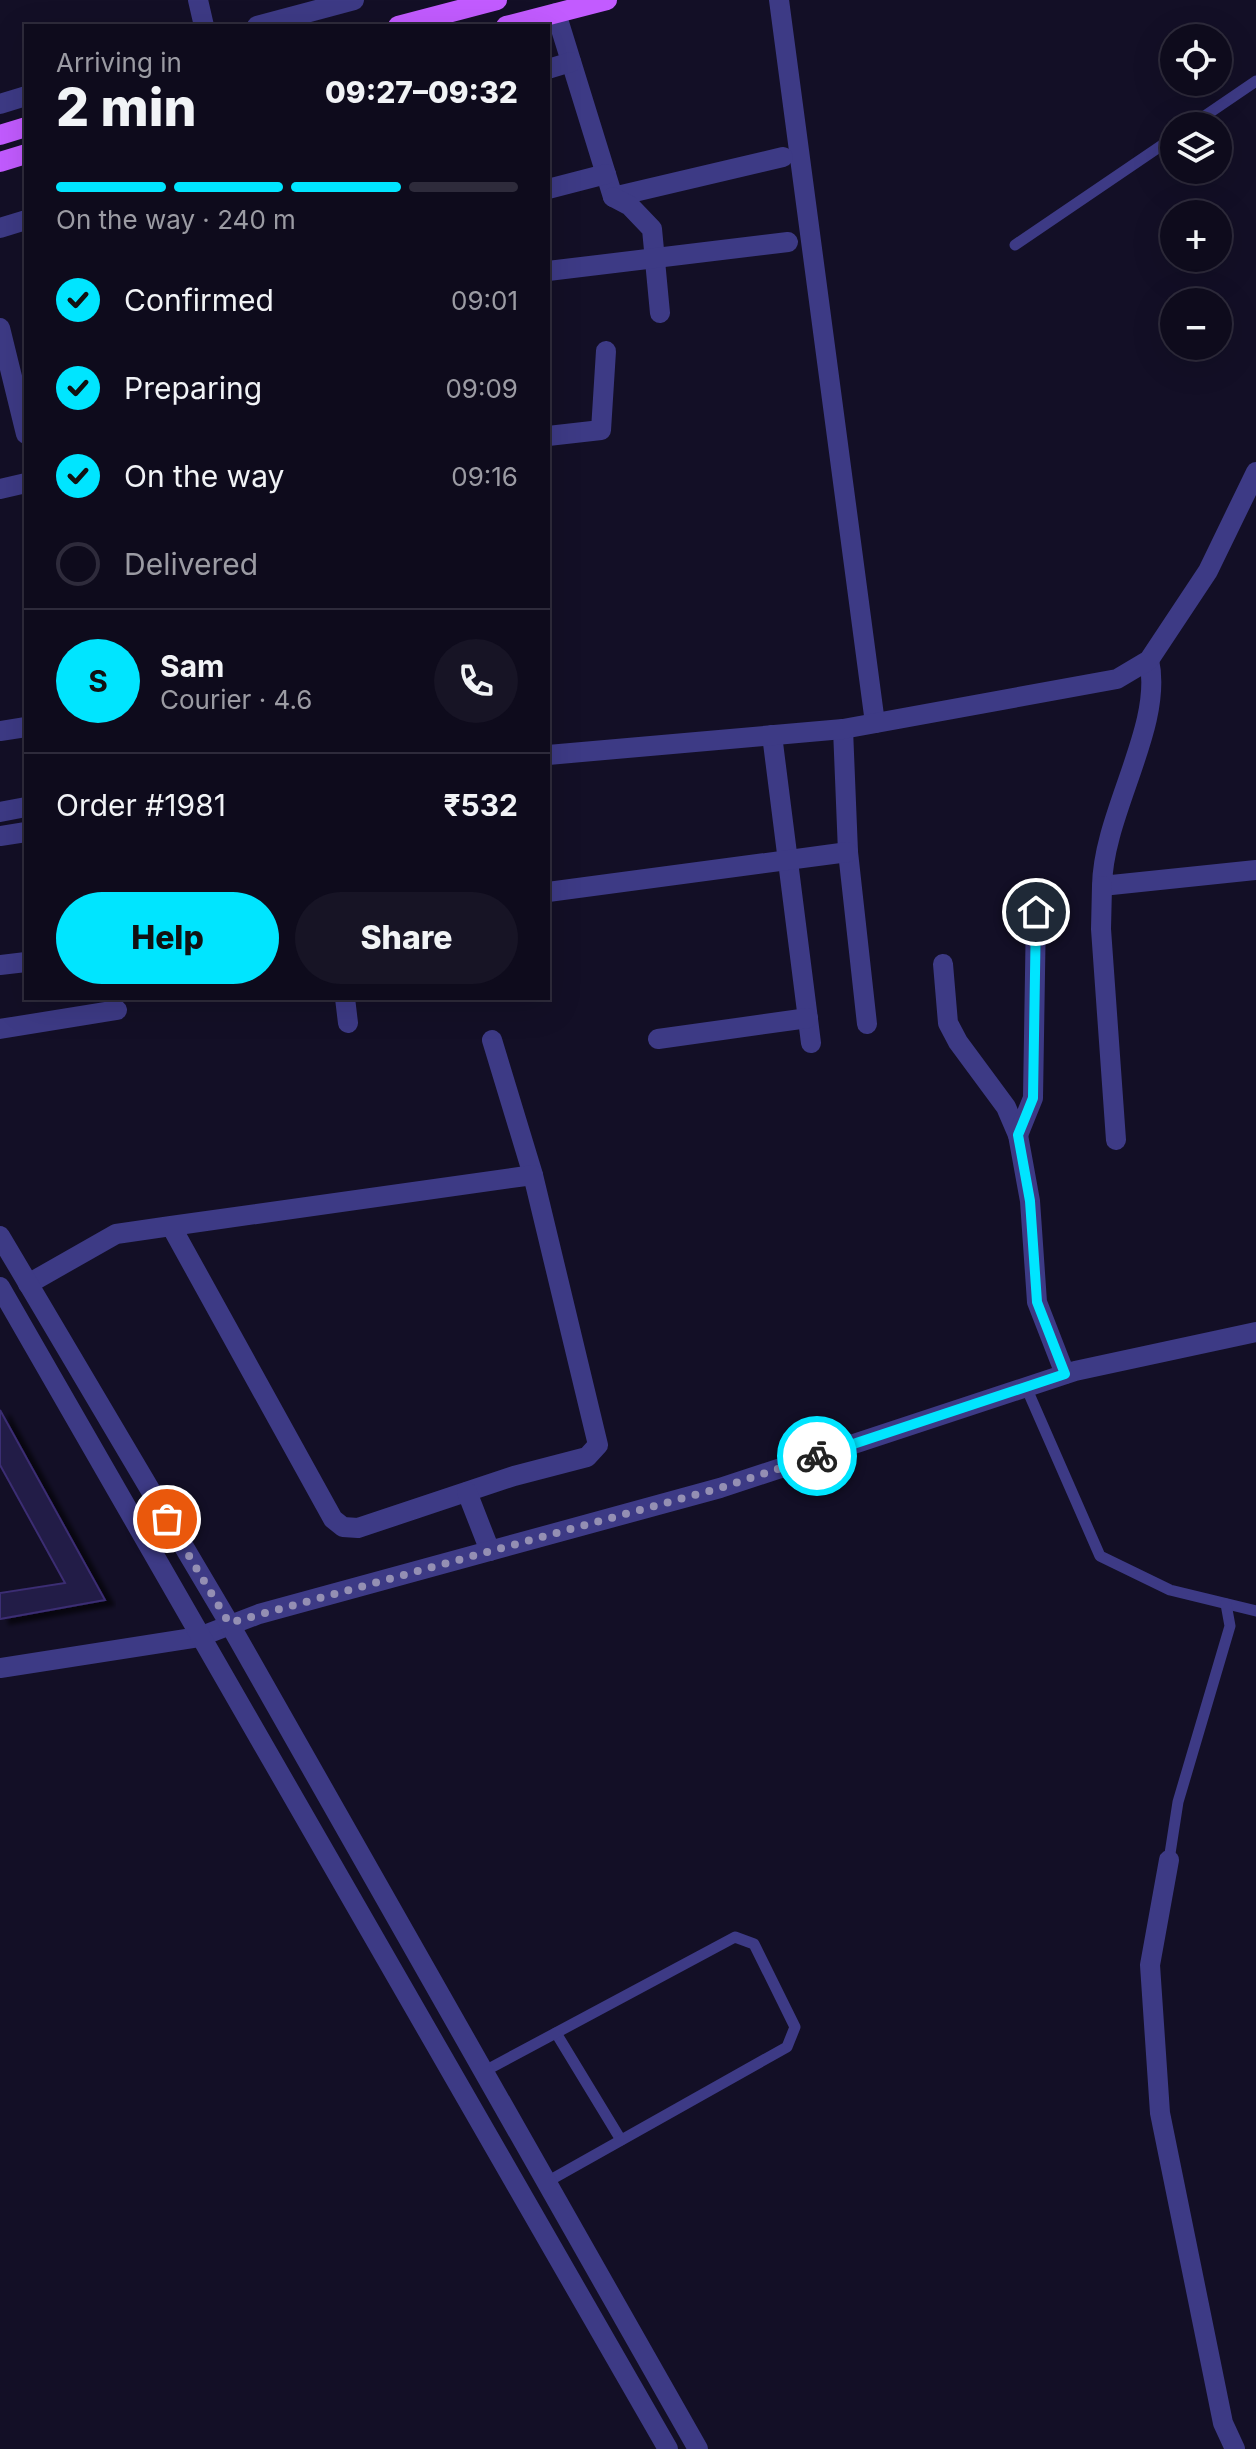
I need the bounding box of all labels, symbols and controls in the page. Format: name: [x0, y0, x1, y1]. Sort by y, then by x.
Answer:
map controls: [1160, 24, 1232, 360]
button: locate: [1160, 24, 1232, 96]
text: Arriving in: [56, 47, 182, 78]
text: 09:27–09:32: [325, 74, 518, 110]
text: 2 min: [56, 76, 197, 139]
button: layers: [1160, 112, 1232, 184]
button: +: [1160, 200, 1232, 272]
text: On the way · 240 m: [56, 204, 296, 235]
icon: check: [56, 278, 100, 322]
text: Confirmed: [124, 282, 274, 318]
text: 09:01: [451, 285, 518, 316]
button: −: [1160, 288, 1232, 360]
icon: check: [56, 366, 100, 410]
text: Preparing: [124, 370, 262, 406]
text: 09:09: [445, 373, 518, 404]
icon: check: [56, 454, 100, 498]
text: On the way: [124, 458, 284, 494]
text: 09:16: [451, 461, 518, 492]
text: Delivered: [124, 546, 258, 582]
button: phone: [434, 639, 518, 723]
text: Sam: [160, 648, 224, 684]
text: S: [88, 663, 108, 699]
text: Courier · 4.6: [160, 684, 312, 715]
text: Order #1981: [56, 787, 226, 823]
text: ₹532: [443, 787, 518, 823]
pin: [1002, 878, 1070, 946]
icon: home: [1014, 890, 1058, 934]
button: Help: [56, 892, 279, 984]
button: Share: [295, 892, 518, 984]
courier: [777, 1416, 857, 1496]
icon: bike: [795, 1434, 839, 1478]
pin: [133, 1485, 201, 1553]
icon: bag: [145, 1497, 189, 1541]

